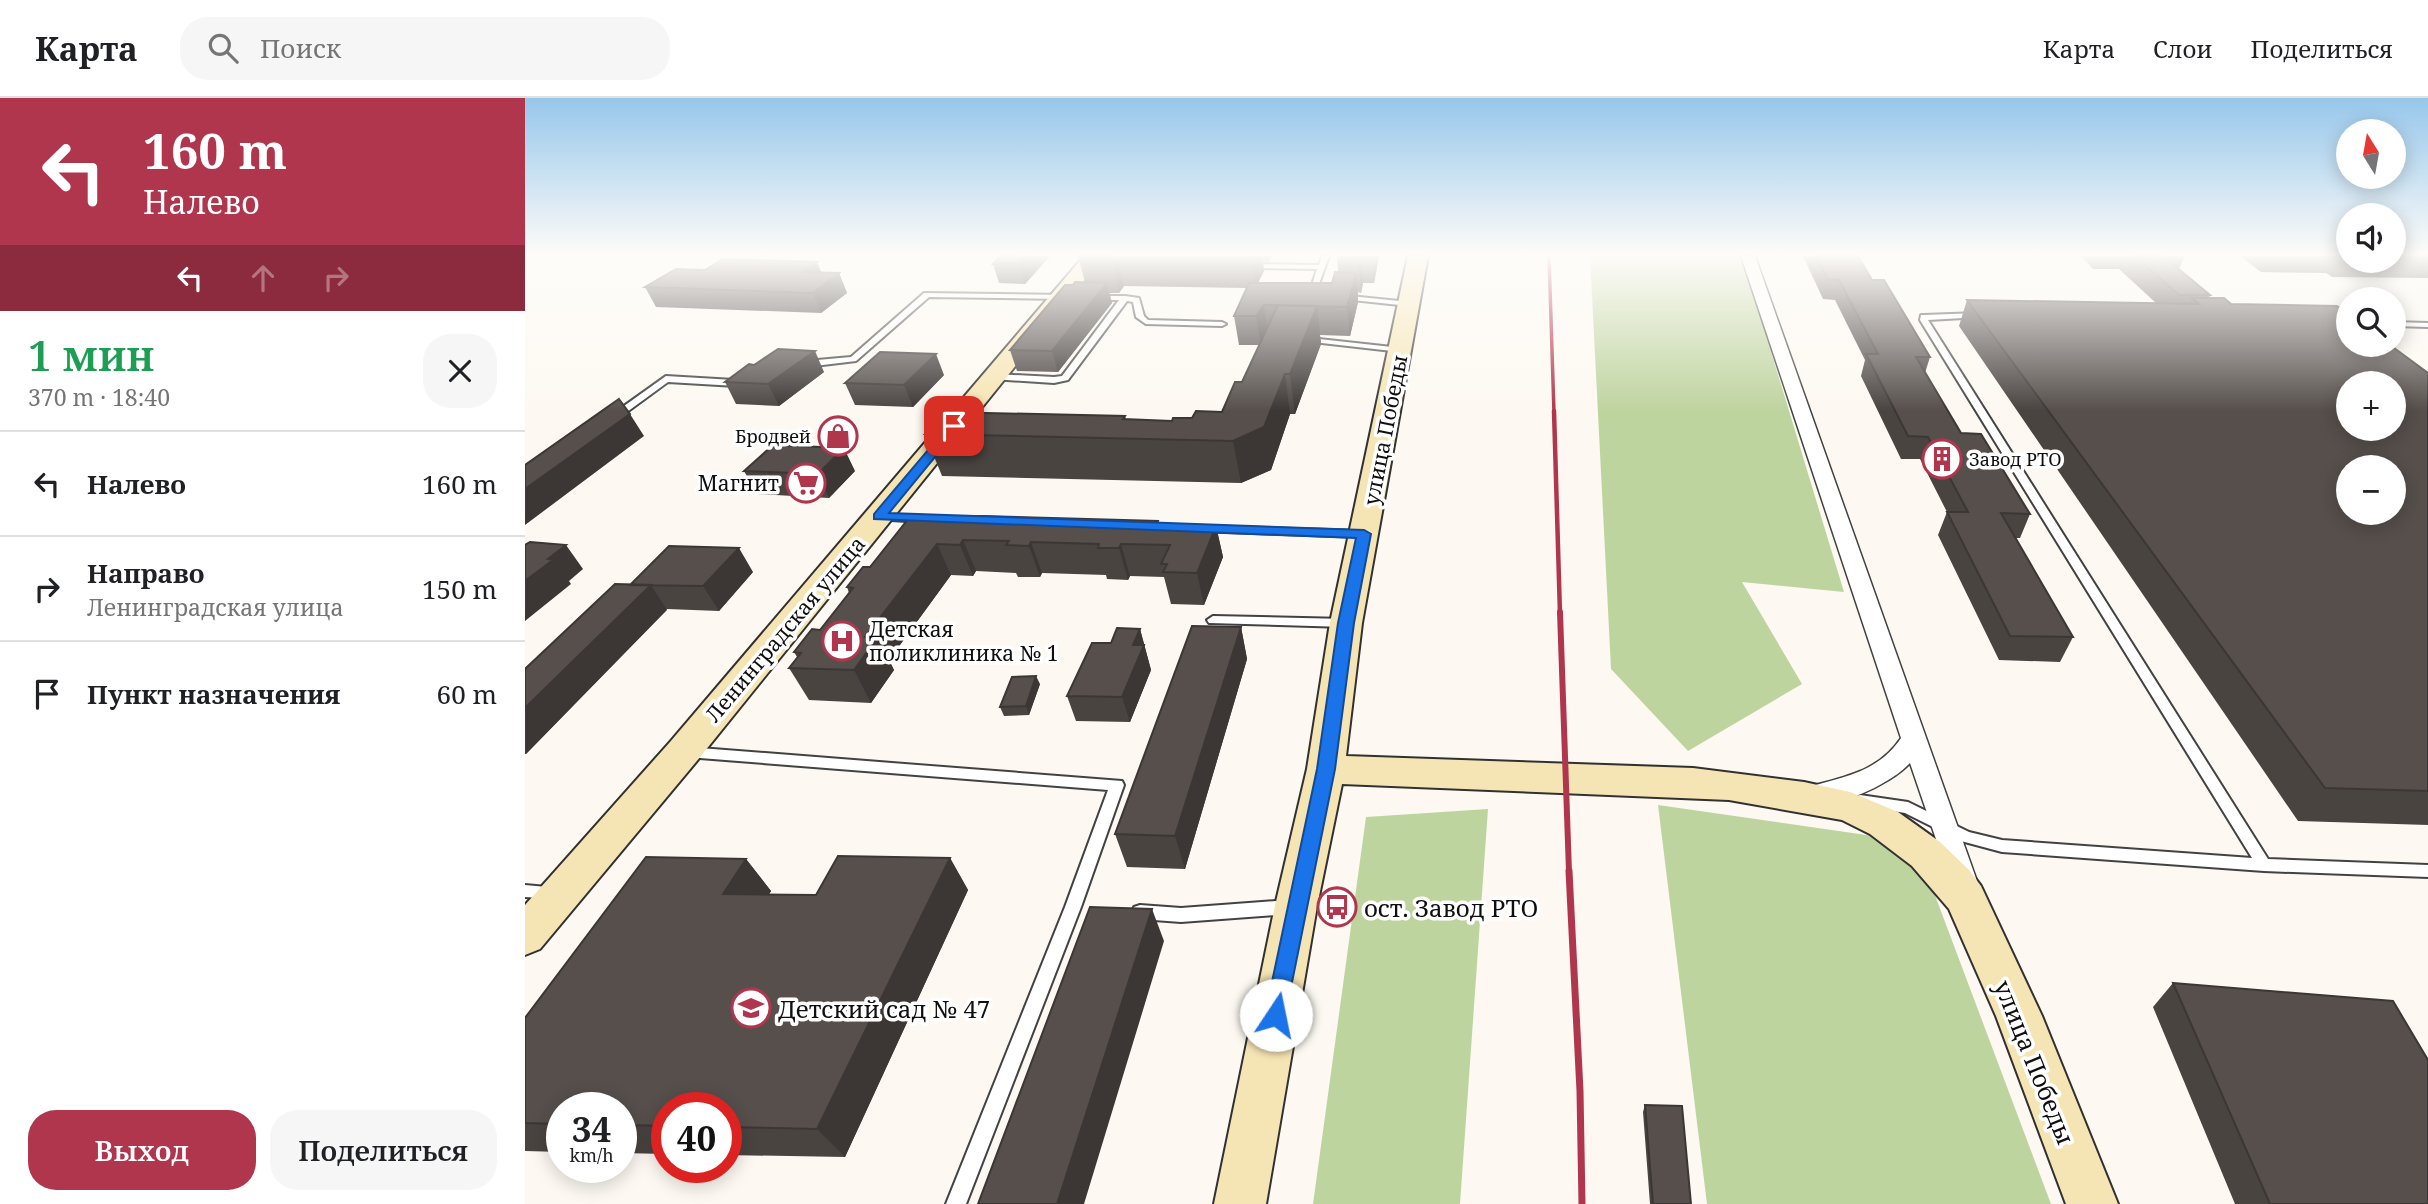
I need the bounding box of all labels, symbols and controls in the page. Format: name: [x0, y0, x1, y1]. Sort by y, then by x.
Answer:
search box: [180, 17, 670, 80]
text: Карта: [35, 26, 138, 71]
icon: search: [204, 29, 242, 67]
text: Поиск: [260, 30, 341, 66]
text: Карта: [2043, 32, 2115, 65]
text: Слои: [2153, 32, 2213, 65]
text: Поделиться: [2251, 32, 2393, 65]
text: 160 m: [143, 117, 287, 183]
north arrow: [2336, 119, 2406, 189]
map controls: [2336, 119, 2406, 525]
icon: left: [28, 126, 119, 217]
text: Налево: [143, 180, 260, 223]
button: sound: [2336, 203, 2406, 273]
icon: left: [171, 259, 209, 297]
icon: ahead: [244, 259, 282, 297]
icon: right: [317, 259, 355, 297]
button: search: [2336, 287, 2406, 357]
text: 1 мин: [28, 326, 155, 383]
button: close: [423, 334, 497, 408]
street label: улица Победы: [1357, 352, 1413, 508]
button: +: [2336, 371, 2406, 441]
text: 370 m · 18:40: [28, 381, 170, 413]
pin: [924, 396, 984, 456]
icon: arrive: [935, 407, 973, 445]
shop icon: Бродвей: [817, 415, 859, 457]
place label: Бродвей: [735, 424, 811, 448]
building icon: Завод РТО: [1921, 438, 1963, 480]
place label: Завод РТО: [1969, 447, 2062, 471]
button: −: [2336, 455, 2406, 525]
supermarket icon: Магнит: [785, 462, 827, 504]
icon: left: [28, 465, 66, 503]
text: Налево: [87, 466, 186, 502]
text: 160 m: [422, 466, 497, 502]
place label: Магнит: [698, 469, 779, 497]
street label: Ленинградская улица: [699, 530, 871, 728]
text: Направо: [87, 555, 205, 591]
icon: right: [28, 570, 66, 608]
text: 150 m: [422, 571, 497, 607]
text: Ленинградская улица: [87, 591, 344, 623]
place label: Детская поликлиника № 1: [869, 615, 1058, 667]
hospital icon: Детская поликлиника № 1: [821, 620, 863, 662]
icon: arrive: [28, 675, 66, 713]
text: Пункт назначения: [87, 676, 340, 712]
text: 60 m: [437, 676, 497, 712]
bus stop icon: ост. Завод РТО: [1316, 886, 1358, 928]
place label: ост. Завод РТО: [1364, 891, 1538, 924]
street label: улица Победы: [1987, 975, 2083, 1149]
position arrow: [1239, 978, 1313, 1052]
school or university icon: Детский сад № 47: [730, 987, 772, 1029]
place label: Детский сад № 47: [778, 992, 990, 1025]
speed limit sign: 40: [651, 1092, 742, 1183]
text: 34: [572, 1105, 611, 1152]
button: Выход: [28, 1110, 256, 1190]
button: Поделиться: [270, 1110, 497, 1190]
text: km/h: [569, 1143, 614, 1167]

